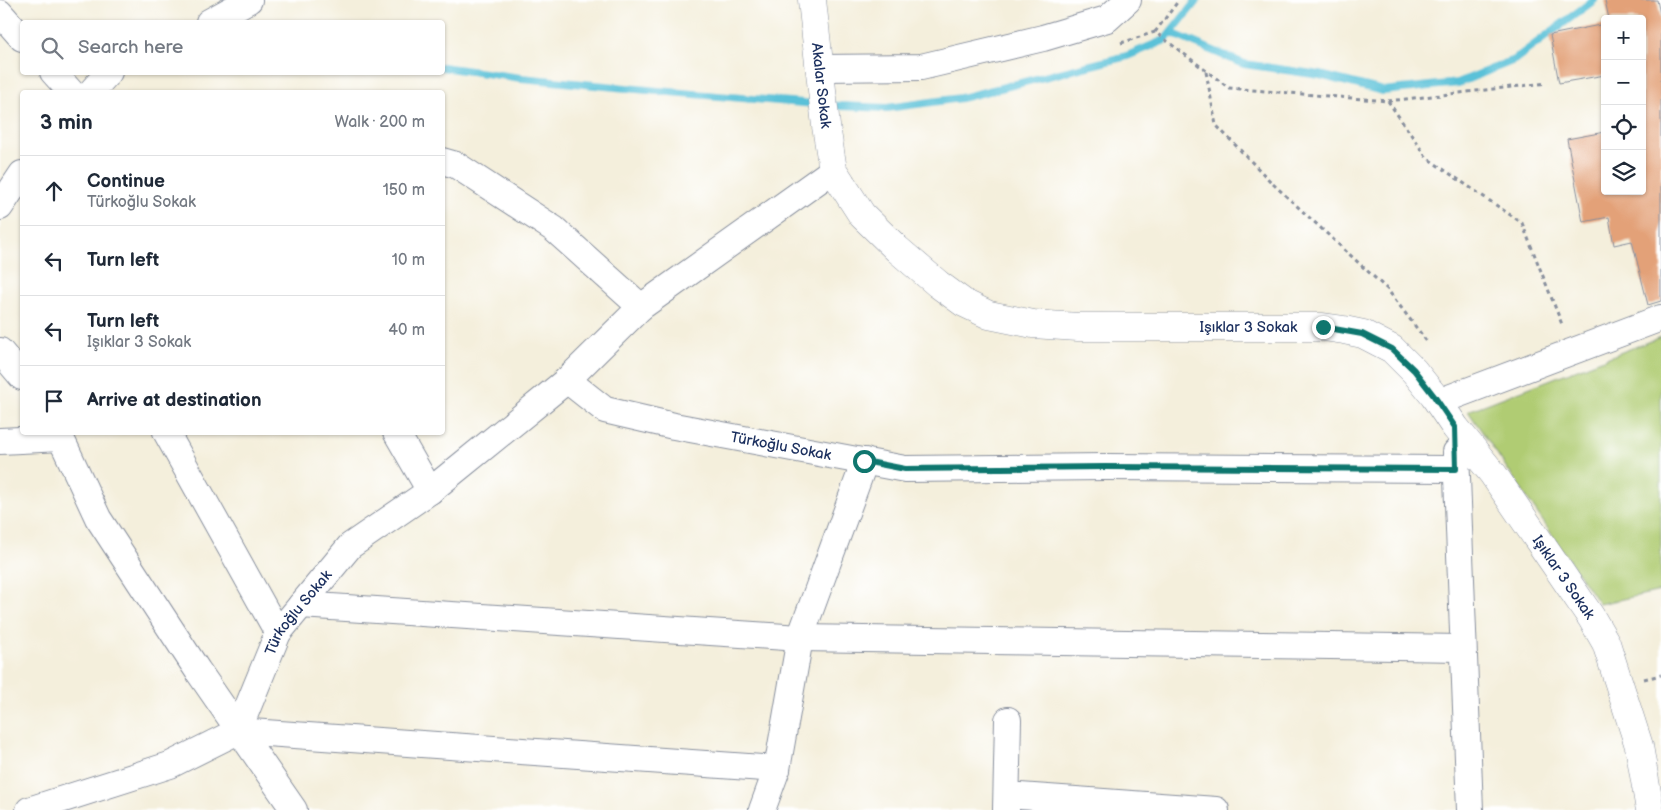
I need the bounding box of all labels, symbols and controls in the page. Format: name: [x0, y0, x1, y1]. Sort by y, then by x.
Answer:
map controls: [1601, 15, 1646, 195]
button: +: [1601, 15, 1646, 60]
search box: [20, 20, 445, 75]
icon: search: [38, 34, 66, 62]
text: Search here: [78, 36, 183, 59]
street label: Akalar Sokak: [807, 42, 836, 130]
button: −: [1601, 60, 1646, 105]
button: locate: [1601, 105, 1646, 150]
text: 3 min: [40, 110, 93, 135]
text: Walk · 200 m: [335, 113, 425, 132]
button: layers: [1601, 150, 1646, 195]
text: Continue: [87, 170, 165, 193]
icon: ahead: [40, 177, 68, 205]
text: 150 m: [383, 181, 425, 200]
text: Türkoğlu Sokak: [87, 193, 196, 212]
icon: left: [40, 247, 68, 275]
text: Turn left: [87, 249, 159, 272]
text: 10 m: [392, 251, 425, 270]
text: Turn left: [87, 310, 159, 333]
route end: [1312, 316, 1335, 339]
icon: left: [40, 317, 68, 345]
street label: Işıklar 3 Sokak: [1200, 318, 1298, 337]
text: 40 m: [388, 321, 425, 340]
text: Işıklar 3 Sokak: [87, 333, 191, 352]
icon: arrive: [40, 387, 68, 415]
text: Arrive at destination: [87, 389, 262, 412]
street label: Türkoğlu Sokak: [729, 427, 833, 465]
route start: [853, 450, 876, 473]
street label: Işıklar 3 Sokak: [1528, 532, 1600, 624]
street label: Türkoğlu Sokak: [261, 565, 336, 658]

